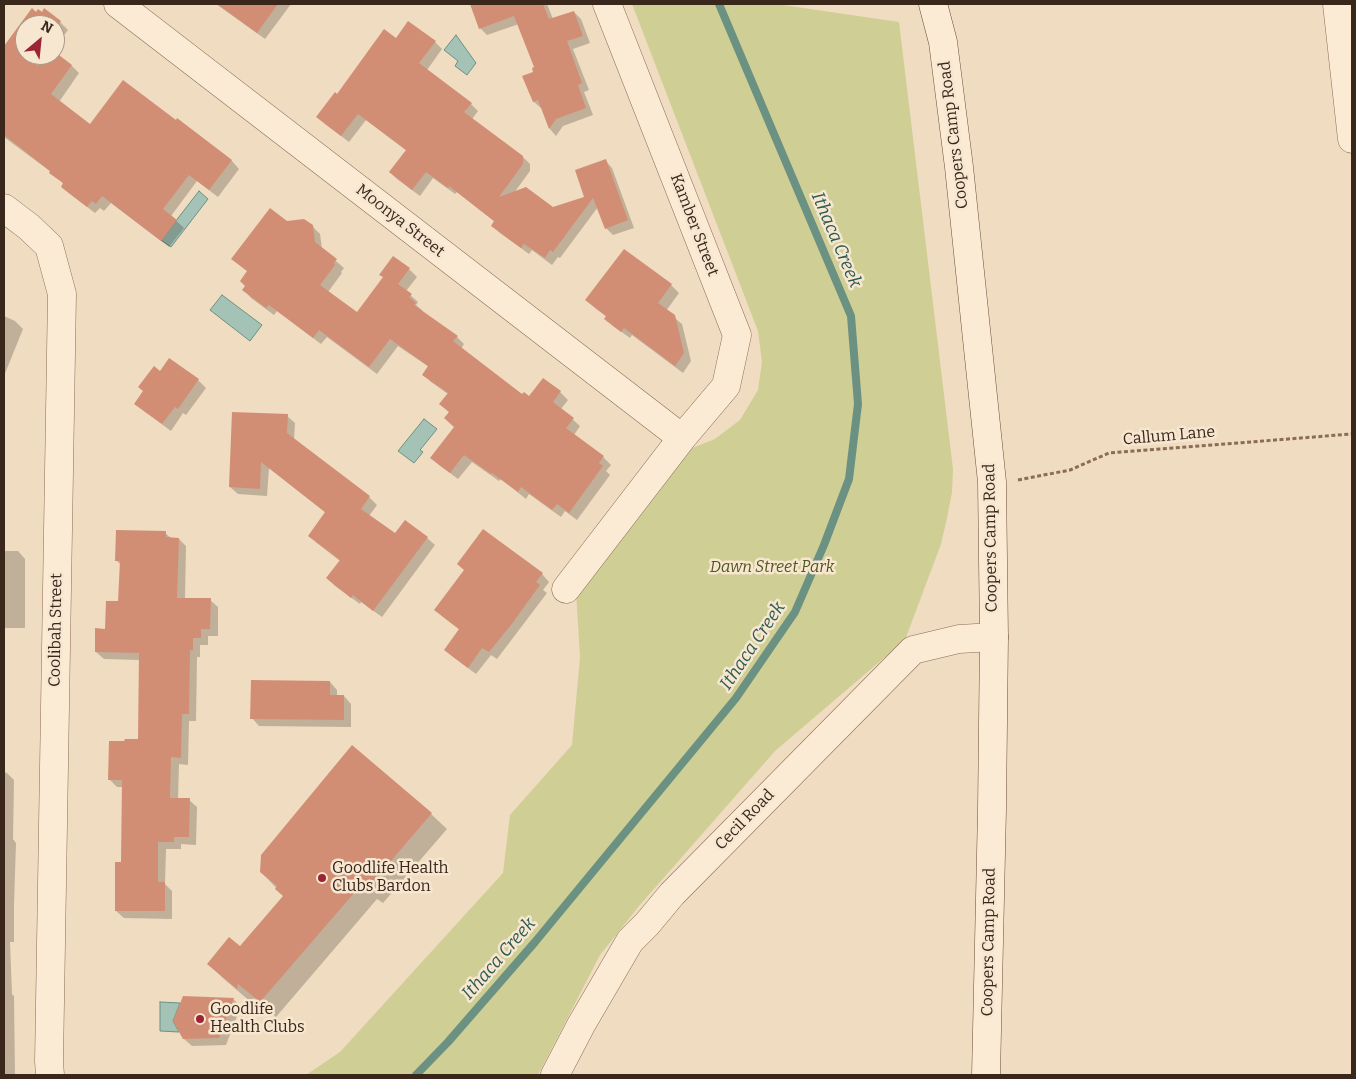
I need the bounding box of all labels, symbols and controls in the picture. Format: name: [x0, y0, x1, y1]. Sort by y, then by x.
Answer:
north arrow: [15, 15, 65, 65]
text: N: [38, 17, 56, 37]
street label: Coopers Camp Road: [935, 60, 973, 210]
street label: Kamber Street: [666, 171, 722, 279]
street label: Moonya Street: [352, 180, 448, 262]
water label: Ithaca Creek: [806, 189, 866, 291]
street label: Callum Lane: [1122, 422, 1216, 450]
street label: Coopers Camp Road: [980, 464, 1002, 612]
park label: Dawn Street Park: [710, 558, 834, 578]
street label: Coolibah Street: [45, 573, 67, 687]
water label: Ithaca Creek: [716, 598, 790, 694]
street label: Cecil Road: [711, 786, 779, 854]
place label: Goodlife Health Clubs Bardon: [332, 859, 449, 897]
street label: Coopers Camp Road: [978, 868, 1000, 1016]
marker: Goodlife Health Clubs Bardon: [316, 872, 328, 884]
water label: Ithaca Creek: [458, 914, 540, 1004]
place label: Goodlife Health Clubs: [210, 1000, 305, 1038]
marker: Goodlife Health Clubs: [194, 1013, 206, 1025]

